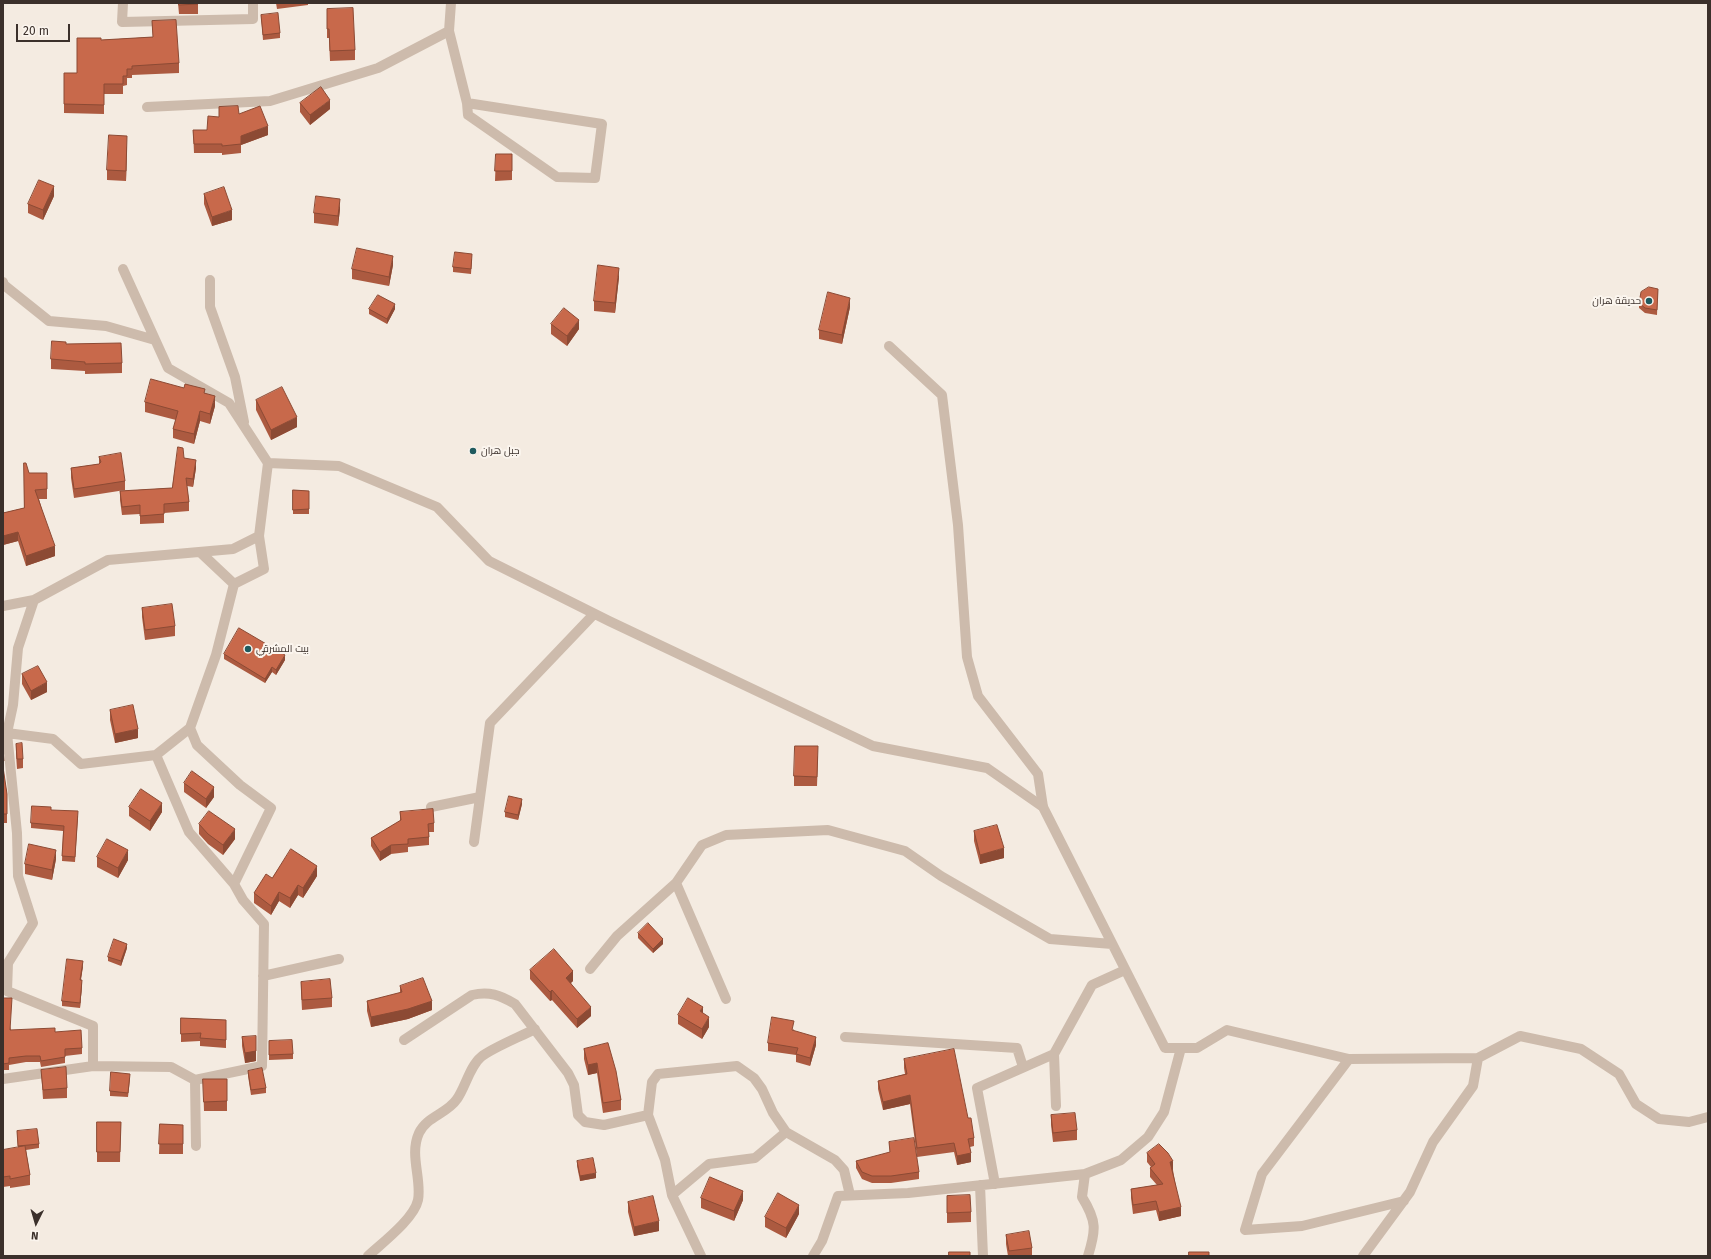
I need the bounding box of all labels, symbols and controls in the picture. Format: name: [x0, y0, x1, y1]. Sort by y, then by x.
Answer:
scale bar: [18, 16, 72, 42]
text: 20 m: [23, 24, 49, 38]
place label: حديقة هران: [1592, 295, 1641, 307]
marker: حديقة هران: [1644, 296, 1654, 306]
place label: جبل هران: [481, 445, 519, 457]
marker: جبل هران: [468, 446, 478, 456]
place label: بيت المشرقي: [256, 643, 309, 655]
marker: بيت المشرقي: [243, 644, 253, 654]
north arrow: [16, 1203, 56, 1243]
text: N: [31, 1229, 39, 1242]

